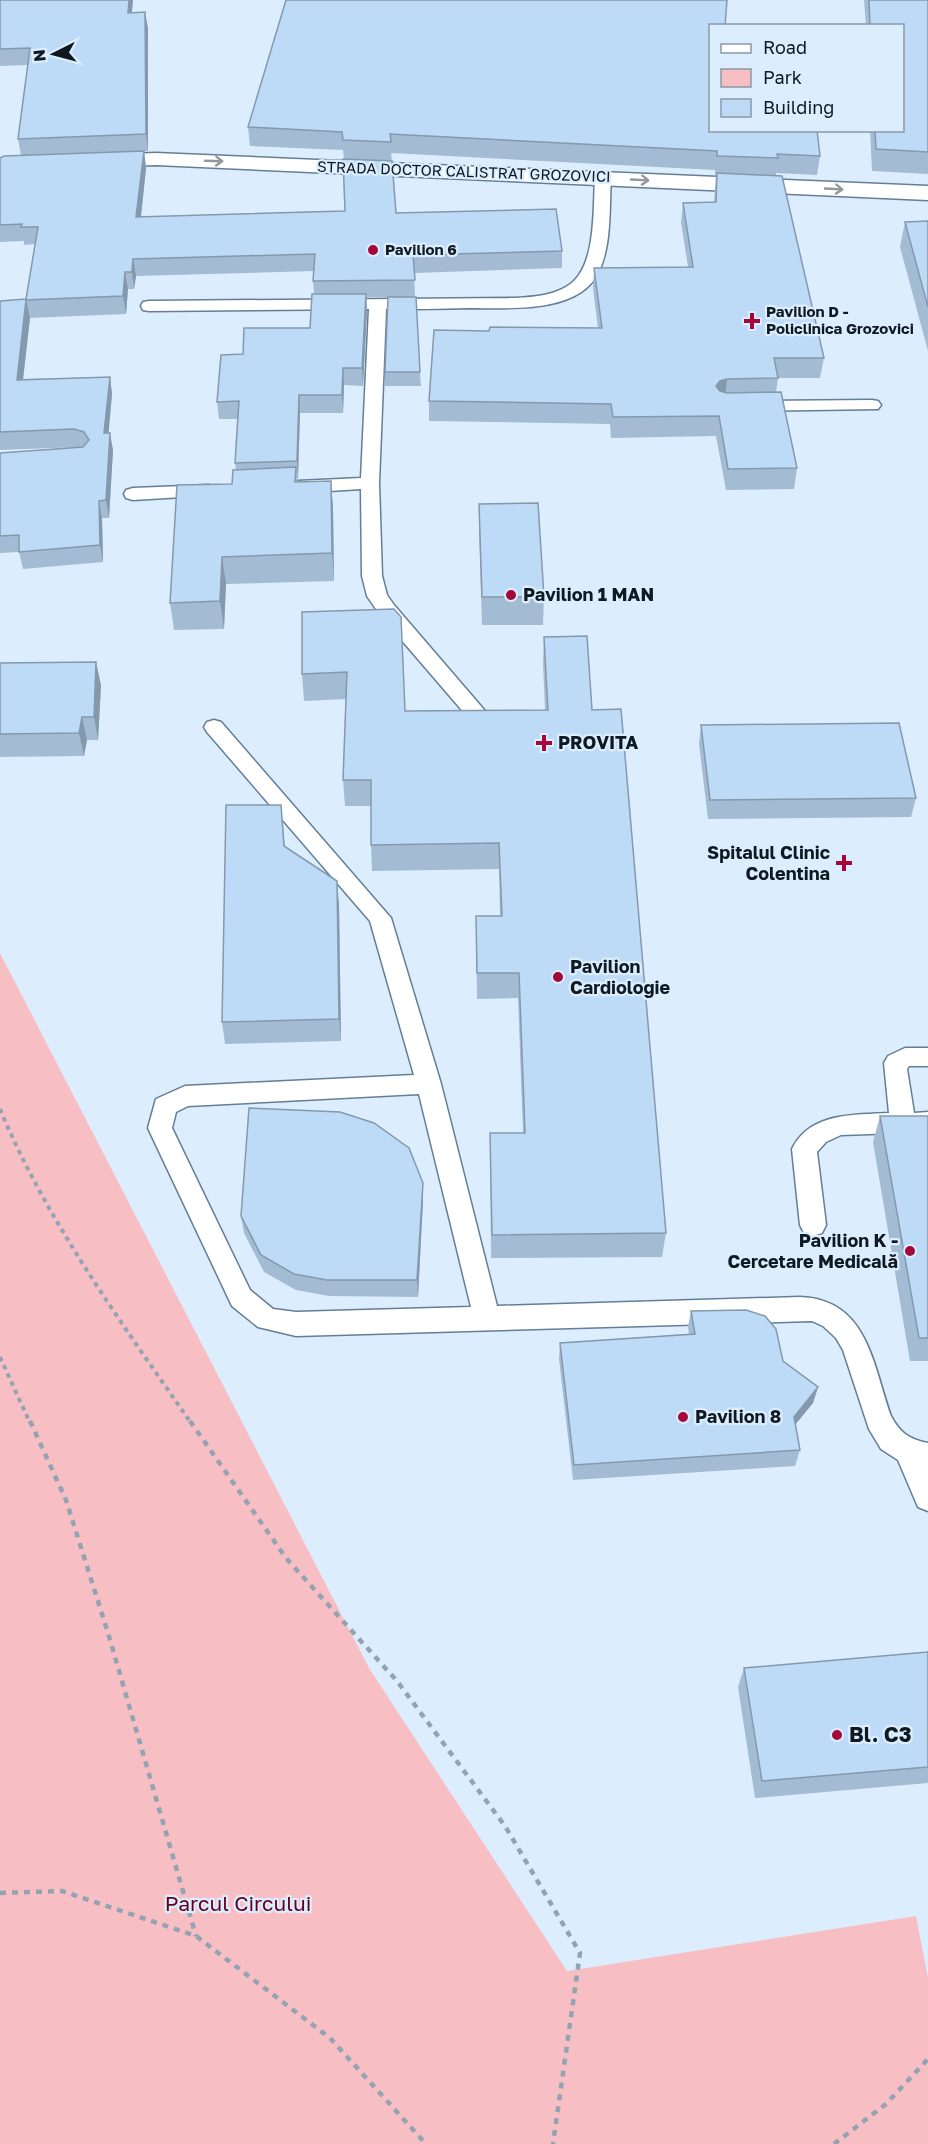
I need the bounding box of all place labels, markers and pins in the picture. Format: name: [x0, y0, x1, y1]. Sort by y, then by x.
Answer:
place label: Pavilion 6: [385, 240, 457, 258]
marker: Pavilion 6: [366, 243, 380, 257]
place label: Pavilion D - Policlinica Grozovici: [766, 302, 914, 337]
marker: Pavilion D - Policlinica Grozovici: [743, 312, 761, 330]
place label: Pavilion 1 MAN: [523, 583, 654, 605]
marker: Pavilion 1 MAN: [504, 588, 518, 602]
place label: PROVITA: [558, 731, 638, 753]
marker: PROVITA: [535, 734, 553, 752]
place label: Spitalul Clinic Colentina: [707, 841, 830, 884]
marker: Spitalul Clinic Colentina: [835, 854, 853, 872]
place label: Pavilion Cardiologie: [570, 955, 671, 998]
marker: Pavilion Cardiologie: [551, 970, 565, 984]
place label: Pavilion K - Cercetare Medicală: [728, 1229, 898, 1272]
marker: Pavilion K - Cercetare Medicală: [903, 1244, 917, 1258]
place label: Pavilion 8: [695, 1405, 781, 1427]
marker: Pavilion 8: [676, 1410, 690, 1424]
place label: Bl. C3: [849, 1721, 911, 1747]
marker: Bl. C3: [830, 1728, 844, 1742]

